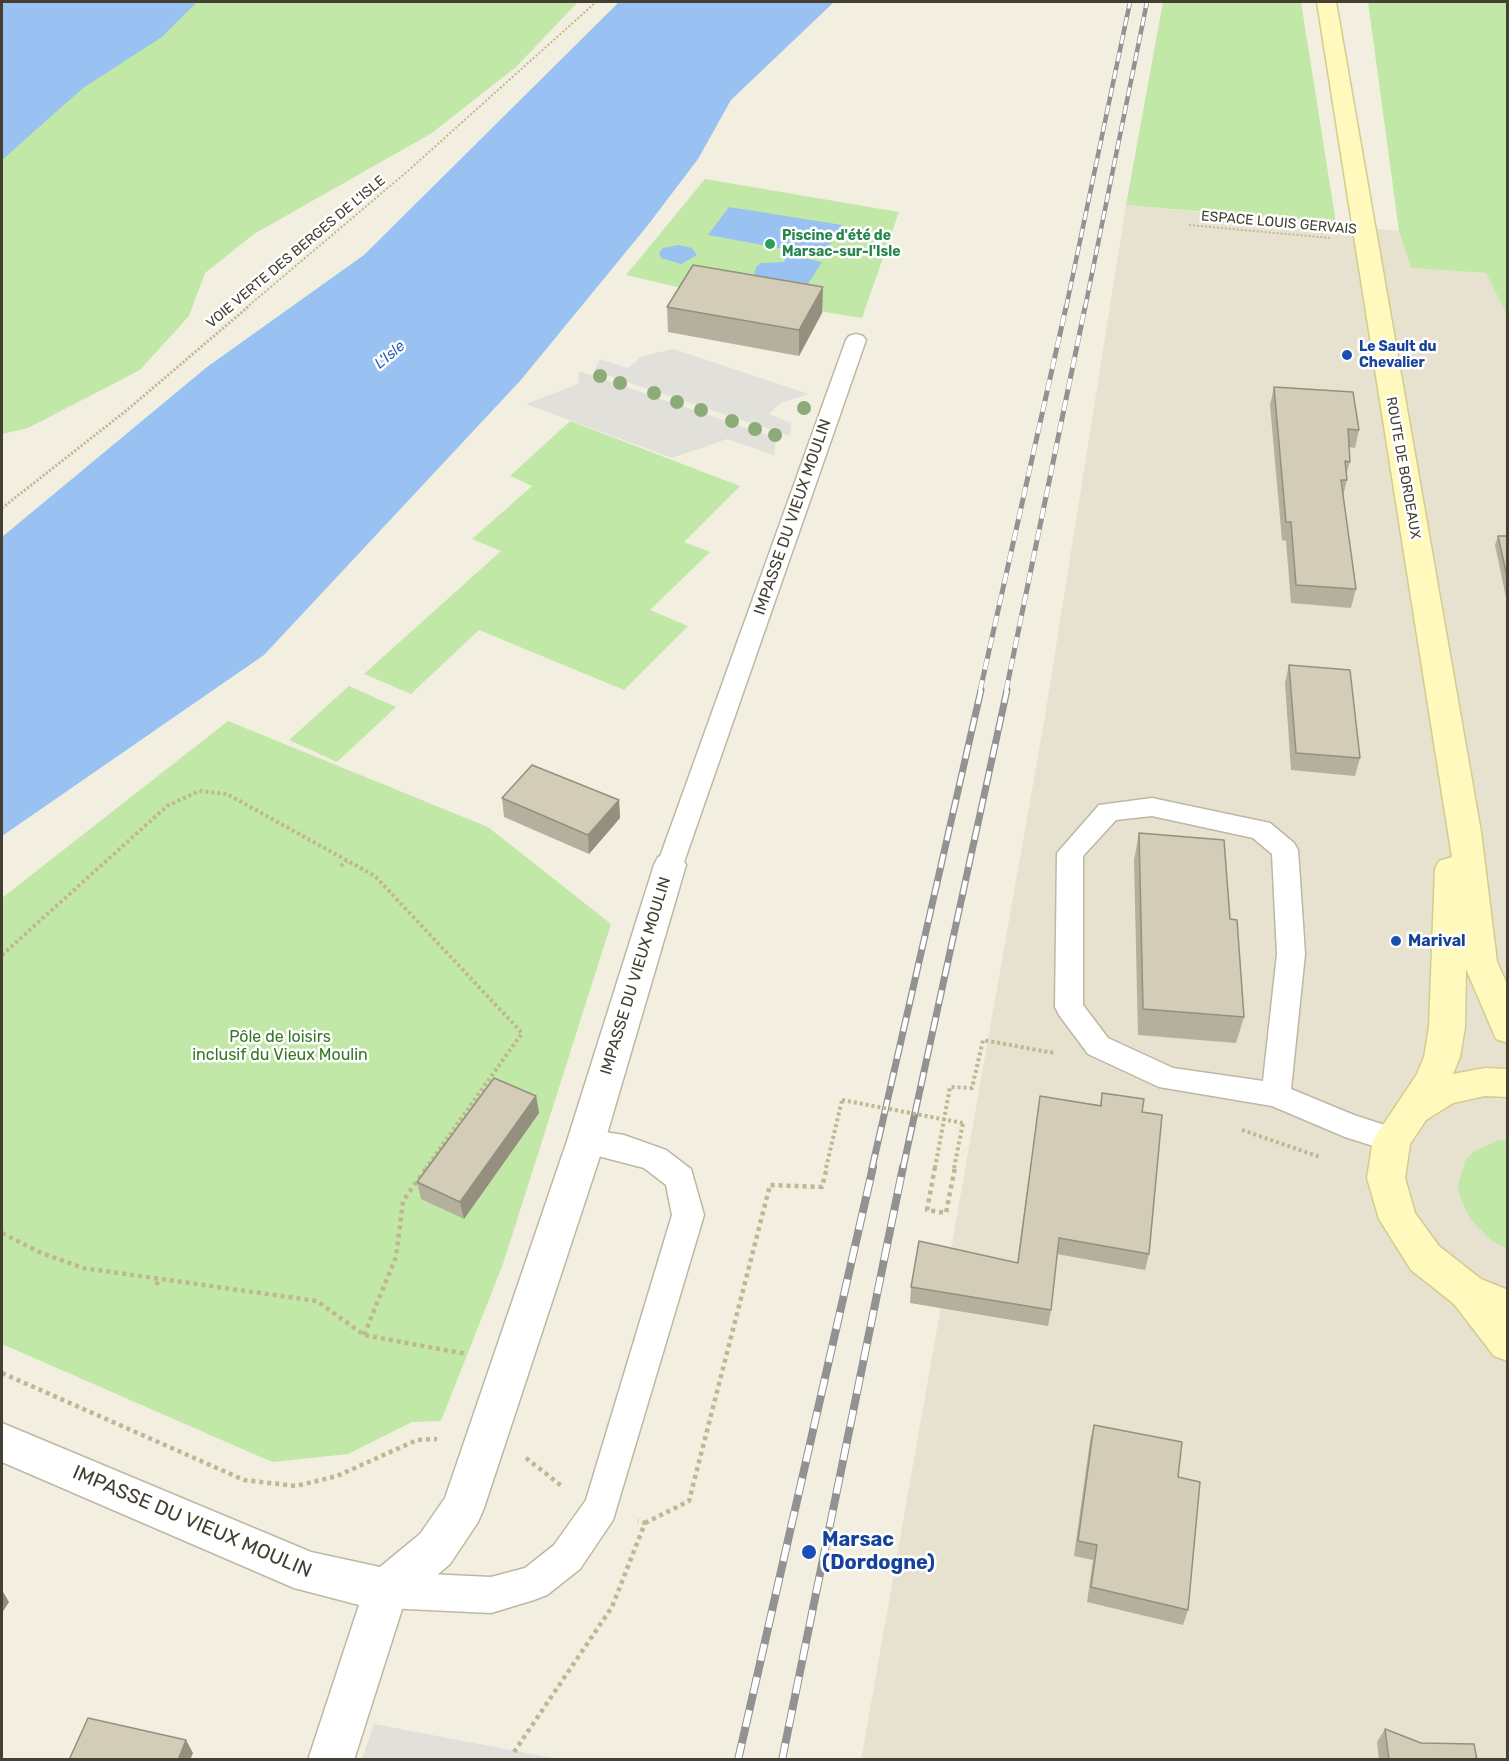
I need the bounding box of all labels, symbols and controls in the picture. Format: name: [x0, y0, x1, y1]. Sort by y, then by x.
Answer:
street label: VOIE VERTE DES BERGES DE L'ISLE: [203, 172, 389, 332]
street label: ESPACE LOUIS GERVAIS: [1200, 208, 1358, 238]
place label: Piscine d'été de Marsac-sur-l'Isle: [782, 228, 901, 260]
marker: Piscine d'été de Marsac-sur-l'Isle: [763, 237, 777, 251]
water label: L'Isle: [371, 337, 409, 373]
place label: Le Sault du Chevalier: [1359, 339, 1436, 372]
marker: Le Sault du Chevalier: [1340, 348, 1354, 362]
street label: ROUTE DE BORDEAUX: [1382, 396, 1424, 540]
street label: IMPASSE DU VIEUX MOULIN: [750, 417, 836, 617]
street label: IMPASSE DU VIEUX MOULIN: [597, 875, 675, 1077]
place label: Marival: [1408, 931, 1466, 951]
marker: Marival: [1389, 934, 1403, 948]
park label: Pôle de loisirs inclusif du Vieux Moulin: [192, 1027, 368, 1065]
street label: IMPASSE DU VIEUX MOULIN: [69, 1461, 315, 1583]
place label: Marsac (Dordogne): [822, 1528, 935, 1575]
marker: Marsac (Dordogne): [800, 1543, 818, 1561]

